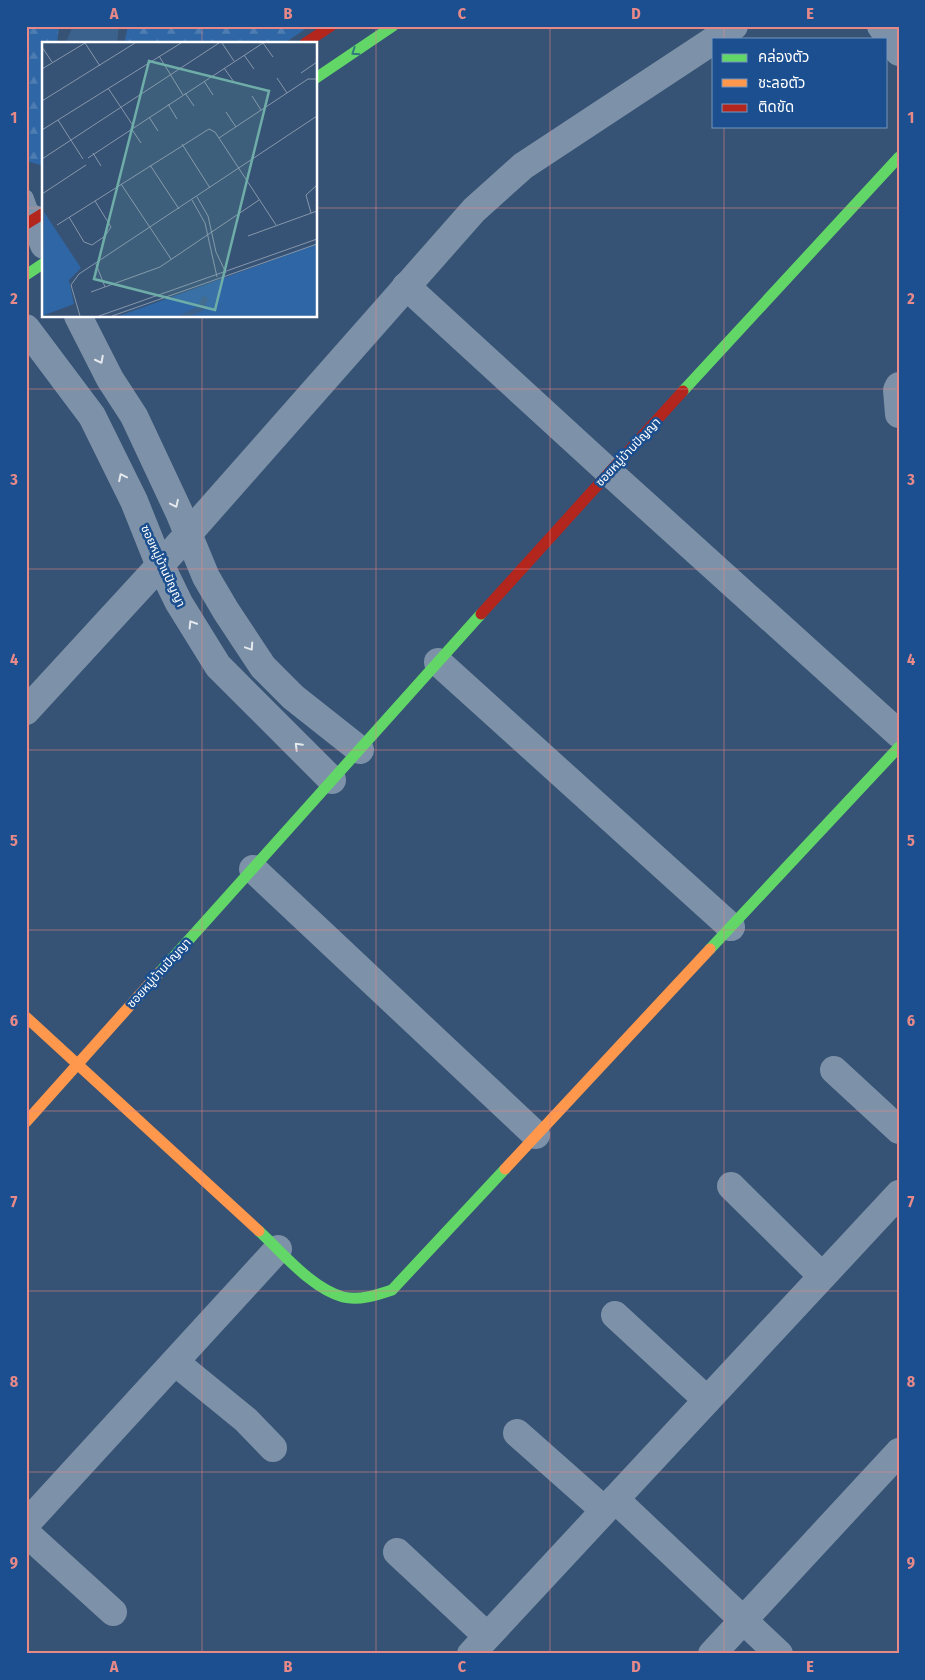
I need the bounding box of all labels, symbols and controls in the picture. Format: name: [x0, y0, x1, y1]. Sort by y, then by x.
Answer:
text: A: [109, 4, 119, 23]
text: B: [284, 4, 293, 23]
text: C: [458, 4, 467, 23]
text: D: [631, 4, 641, 23]
text: E: [806, 4, 814, 23]
legend: [712, 38, 888, 128]
inset map: [42, 42, 318, 318]
one-way arrow: [351, 46, 360, 55]
text: คล่องตัว: [758, 48, 809, 66]
text: ชะลอตัว: [758, 74, 805, 92]
text: ติดขัด: [758, 98, 794, 116]
text: 1: [11, 108, 17, 127]
text: 1: [908, 108, 914, 127]
text: 2: [9, 289, 18, 308]
text: 2: [906, 289, 915, 308]
one-way arrow: [94, 354, 104, 363]
street label: ซอยหมู่บ้านปัญญา: [593, 415, 663, 489]
text: 3: [9, 470, 18, 489]
text: 3: [906, 470, 915, 489]
one-way arrow: [118, 473, 129, 482]
one-way arrow: [169, 499, 179, 508]
street label: ซอยหมู่บ้านปัญญา: [138, 523, 188, 609]
one-way arrow: [189, 620, 198, 629]
one-way arrow: [244, 641, 253, 651]
text: 4: [10, 650, 18, 669]
text: 4: [907, 650, 915, 669]
one-way arrow: [294, 743, 303, 752]
text: 5: [10, 831, 18, 850]
text: 5: [907, 831, 915, 850]
street label: ซอยหมู่บ้านปัญญา: [124, 935, 194, 1011]
text: 6: [10, 1011, 18, 1030]
text: 6: [907, 1011, 915, 1030]
text: 7: [11, 1192, 18, 1211]
text: 7: [908, 1192, 915, 1211]
text: 8: [10, 1372, 19, 1391]
text: 8: [907, 1372, 916, 1391]
text: 9: [10, 1553, 18, 1572]
text: 9: [907, 1553, 915, 1572]
text: A: [109, 1657, 119, 1676]
text: B: [284, 1657, 293, 1676]
text: C: [458, 1657, 467, 1676]
text: D: [631, 1657, 641, 1676]
text: E: [806, 1657, 814, 1676]

